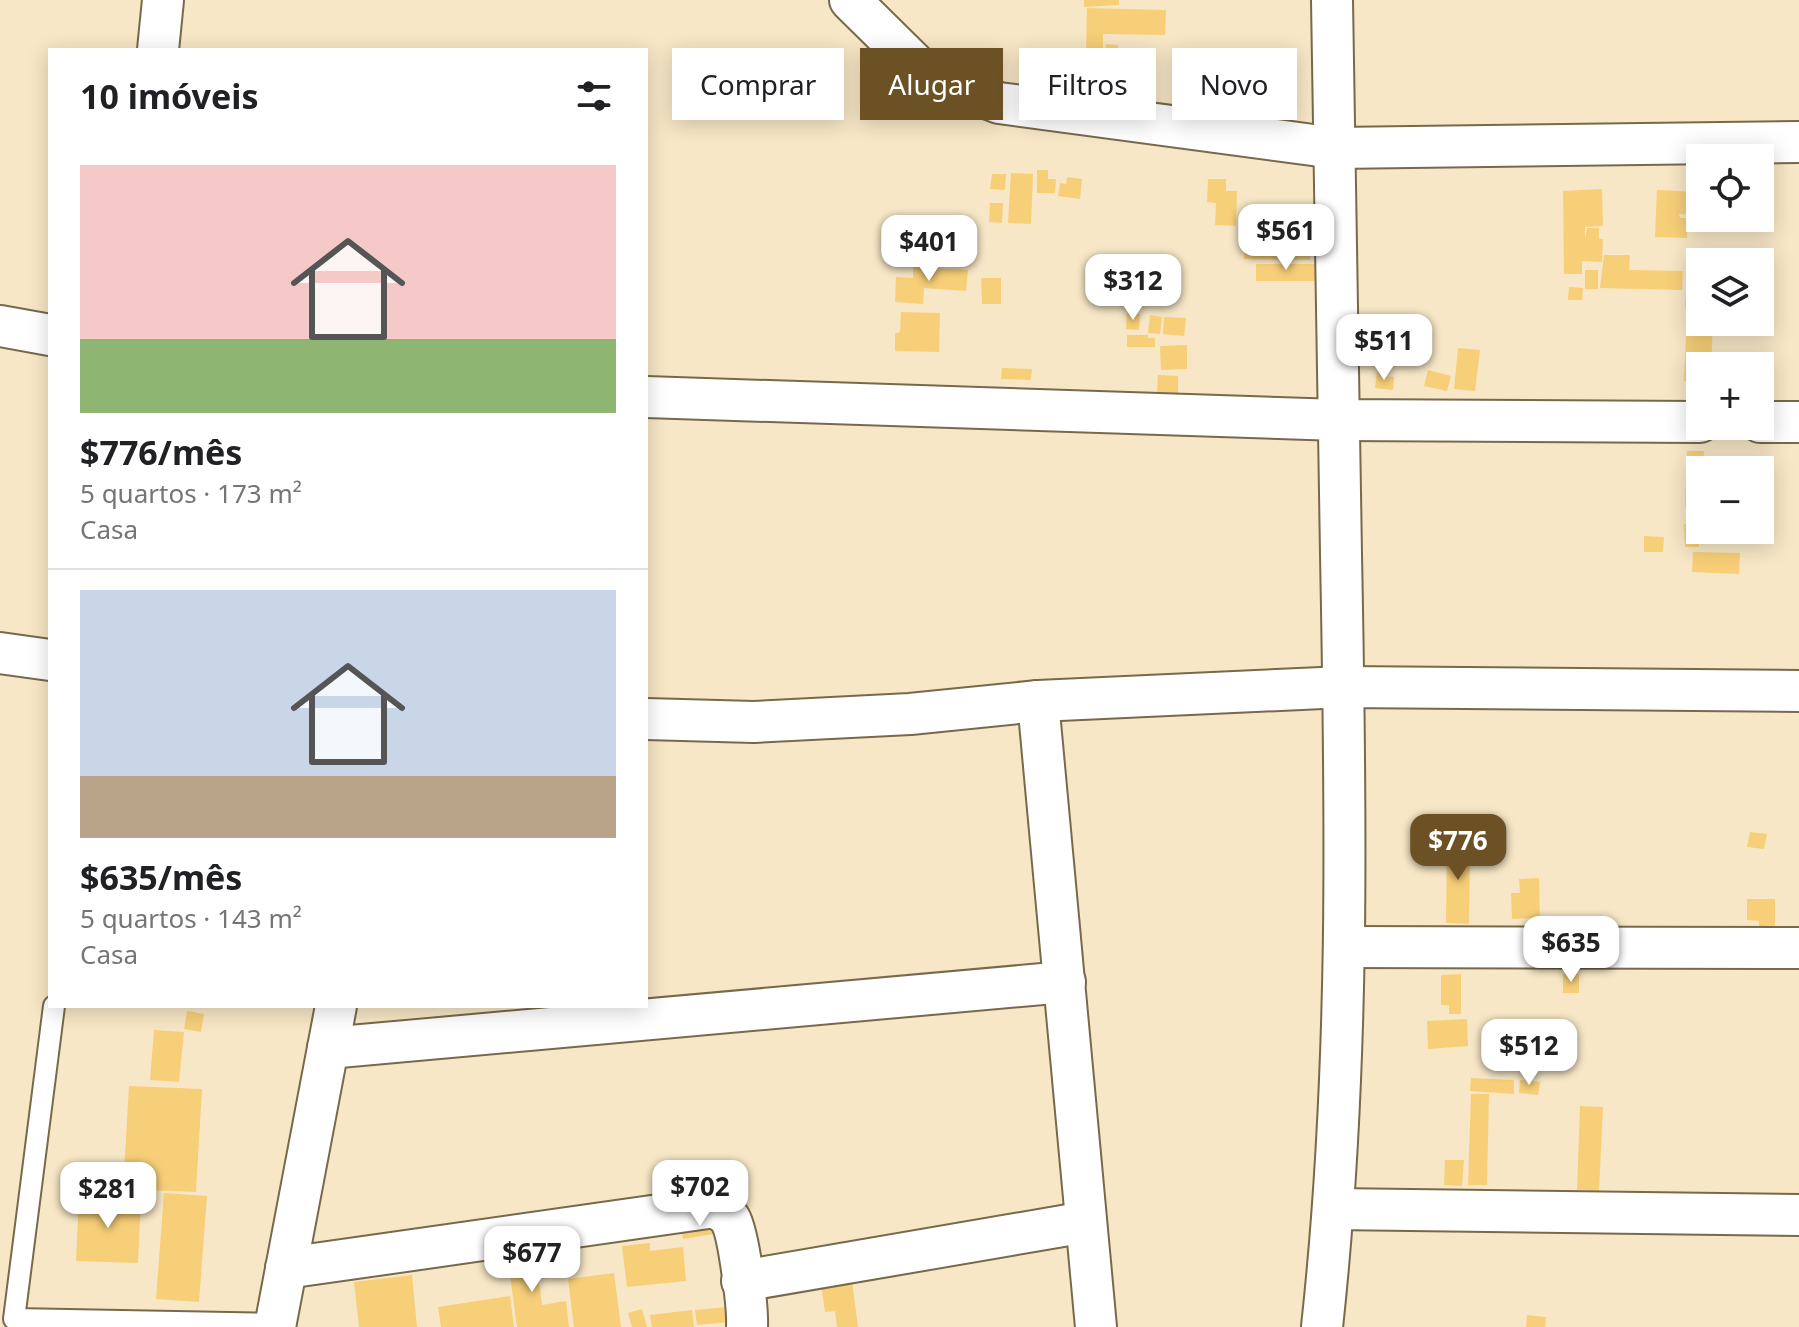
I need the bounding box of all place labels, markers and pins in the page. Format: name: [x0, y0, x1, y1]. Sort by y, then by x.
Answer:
pin: $561: [1239, 204, 1333, 272]
pin: $401: [882, 215, 976, 283]
pin: $312: [1086, 254, 1180, 322]
pin: $511: [1337, 314, 1431, 382]
pin: $776: [1411, 814, 1505, 882]
pin: $635: [1524, 916, 1618, 984]
pin: $512: [1482, 1019, 1576, 1087]
pin: $702: [653, 1160, 747, 1228]
pin: $281: [61, 1162, 155, 1230]
pin: $677: [485, 1226, 579, 1294]

